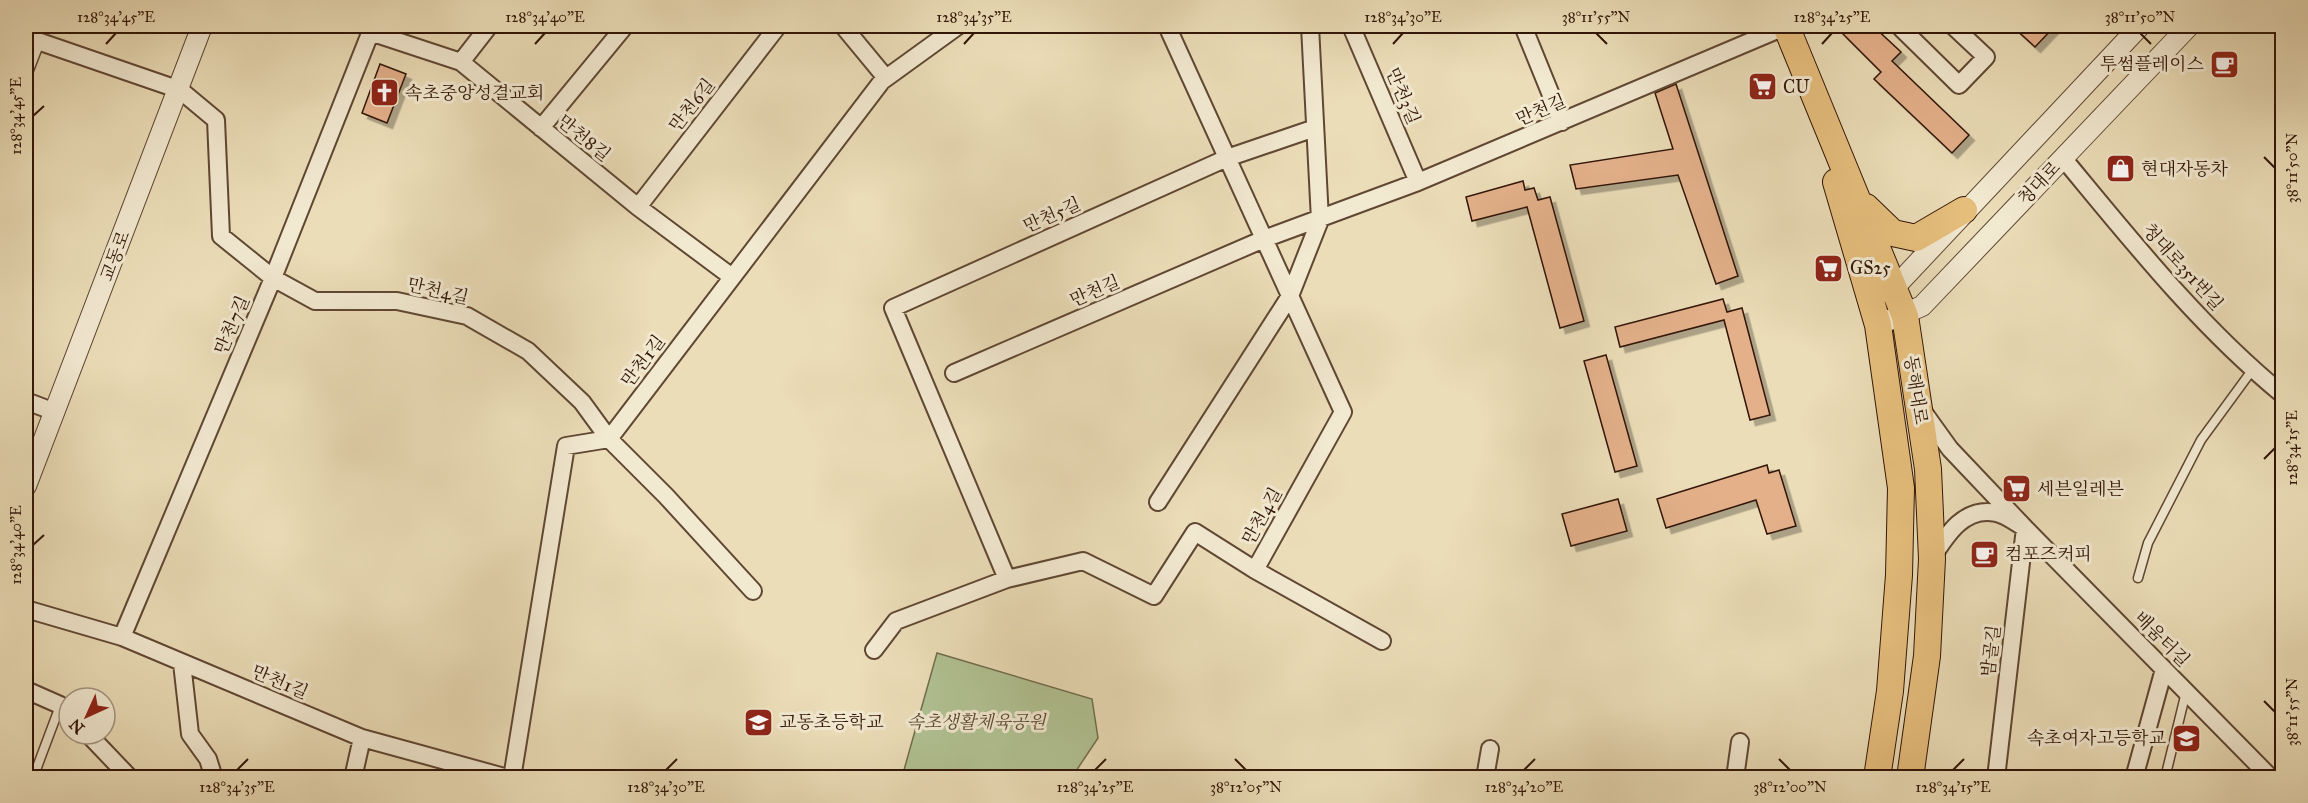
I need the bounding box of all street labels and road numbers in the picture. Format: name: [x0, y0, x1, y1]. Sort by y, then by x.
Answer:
street label: 만천3길: [1381, 64, 1425, 128]
street label: 만천6길: [664, 74, 720, 136]
street label: 만천길: [1513, 90, 1569, 130]
street label: 만천8길: [553, 110, 615, 166]
street label: 청대로: [2013, 157, 2065, 209]
street label: 만천5길: [1020, 193, 1084, 237]
street label: 청대로351번길: [2138, 219, 2228, 315]
street label: 교동로: [95, 228, 135, 284]
street label: 만천길: [1067, 271, 1123, 311]
street label: 만천4길: [405, 273, 471, 309]
street label: 만천7길: [210, 292, 254, 358]
street label: 만천1길: [616, 331, 670, 391]
street label: 동해대로: [1900, 354, 1932, 426]
street label: 만천4길: [1237, 483, 1287, 549]
street label: 배움터길: [2130, 607, 2194, 671]
street label: 밤골길: [1977, 624, 2005, 678]
street label: 만천1길: [248, 660, 312, 704]

